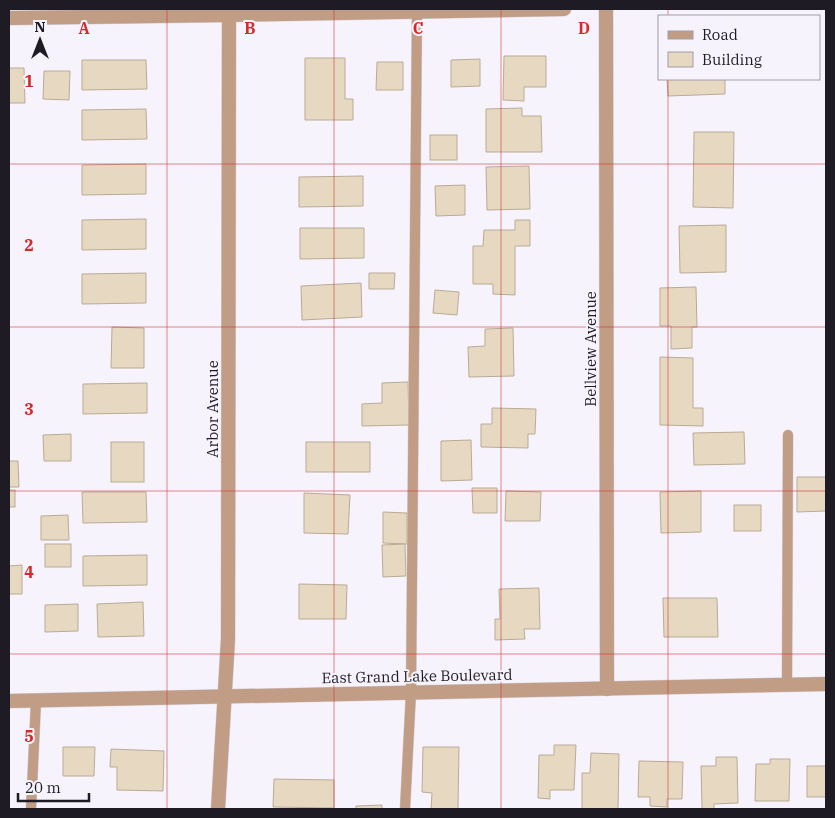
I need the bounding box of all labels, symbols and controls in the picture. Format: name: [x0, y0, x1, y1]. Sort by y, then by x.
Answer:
north arrow: [15, 15, 65, 65]
legend: [658, 15, 820, 80]
text: N: [34, 18, 46, 36]
text: A: [78, 18, 90, 38]
text: B: [244, 18, 256, 38]
text: C: [413, 18, 423, 38]
text: D: [578, 18, 590, 38]
text: Road: [702, 25, 738, 44]
text: Building: [702, 50, 762, 69]
text: 1: [24, 71, 34, 91]
text: 2: [24, 235, 34, 255]
street label: Bellview Avenue: [581, 291, 600, 407]
street label: Arbor Avenue: [203, 360, 222, 458]
text: 3: [24, 399, 34, 419]
text: 4: [24, 562, 34, 582]
street label: East Grand Lake Boulevard: [321, 665, 513, 687]
text: 5: [24, 726, 34, 746]
scale bar: [18, 770, 89, 802]
text: 20 m: [25, 778, 61, 797]

